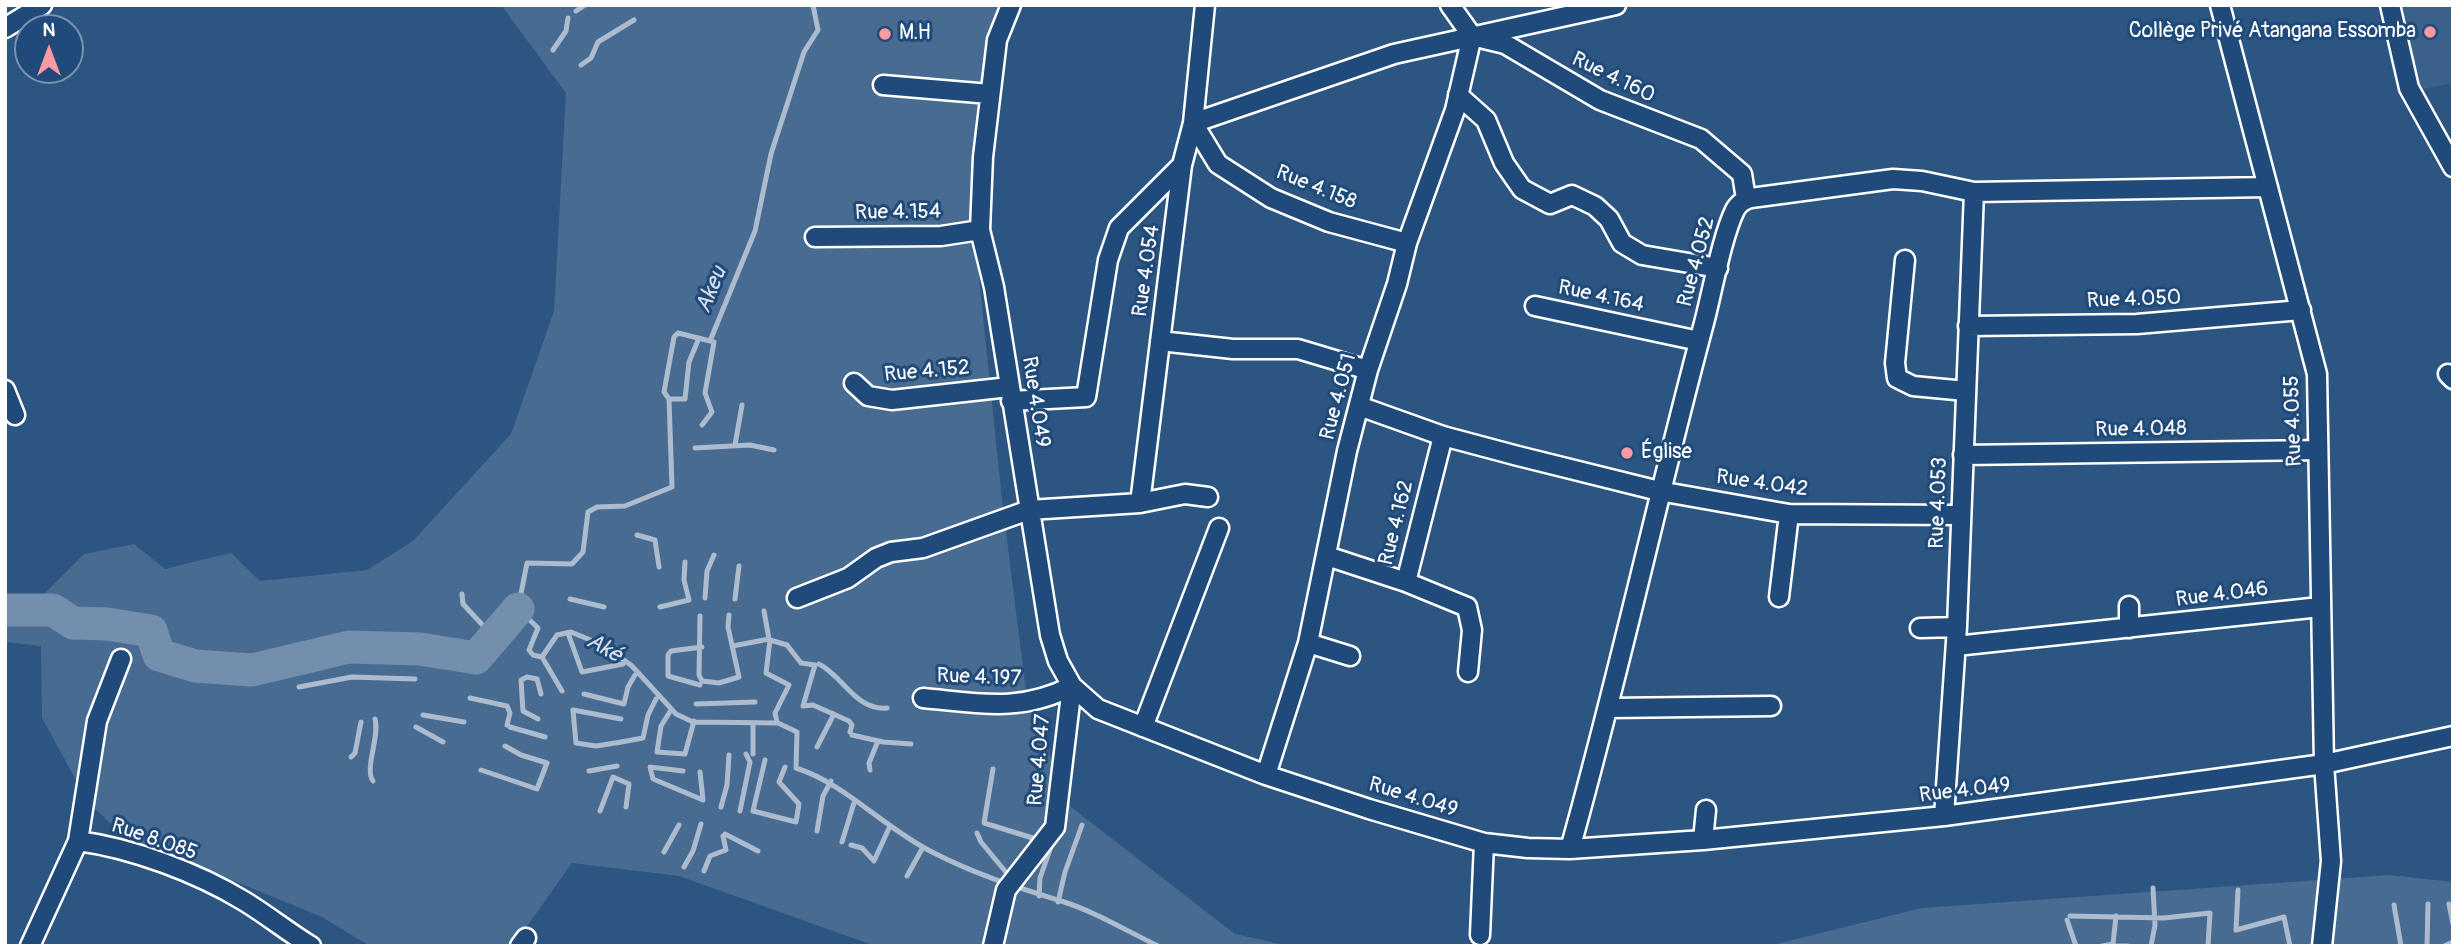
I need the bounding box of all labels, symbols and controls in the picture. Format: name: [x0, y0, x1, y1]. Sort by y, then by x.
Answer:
north arrow: [14, 14, 84, 84]
text: N: [43, 18, 55, 42]
place label: Collège Privé Atangana Essomba: [2129, 19, 2416, 45]
place label: M.H: [899, 21, 931, 47]
marker: Collège Privé Atangana Essomba: [2422, 24, 2438, 40]
marker: M.H: [877, 26, 893, 42]
street label: Rue 4.160: [1567, 47, 1659, 109]
street label: Rue 4.158: [1272, 160, 1360, 216]
street label: Rue 4.154: [855, 200, 941, 226]
street label: Rue 4.052: [1673, 214, 1721, 310]
street label: Rue 4.054: [1128, 224, 1166, 318]
water label: Akeu: [690, 263, 734, 317]
street label: Rue 4.164: [1556, 276, 1646, 318]
street label: Rue 4.050: [2086, 286, 2182, 314]
street label: Rue 4.051: [1315, 351, 1363, 443]
street label: Rue 4.049: [1015, 355, 1055, 449]
street label: Rue 4.152: [883, 356, 971, 388]
street label: Rue 4.055: [2280, 375, 2308, 467]
street label: Rue 4.048: [2095, 417, 2187, 443]
place label: Église: [1641, 440, 1692, 466]
marker: Église: [1619, 445, 1635, 461]
street label: Rue 4.053: [1925, 457, 1953, 549]
street label: Rue 4.042: [1714, 465, 1810, 503]
street label: Rue 4.162: [1374, 478, 1420, 568]
street label: Rue 4.046: [2174, 577, 2270, 613]
water label: Aké: [581, 628, 627, 670]
street label: Rue 4.197: [936, 664, 1022, 692]
street label: Rue 4.047: [1023, 713, 1057, 807]
street label: Rue 4.049: [1365, 773, 1461, 823]
street label: Rue 4.049: [1918, 773, 2012, 809]
street label: Rue 8.085: [108, 814, 200, 866]

